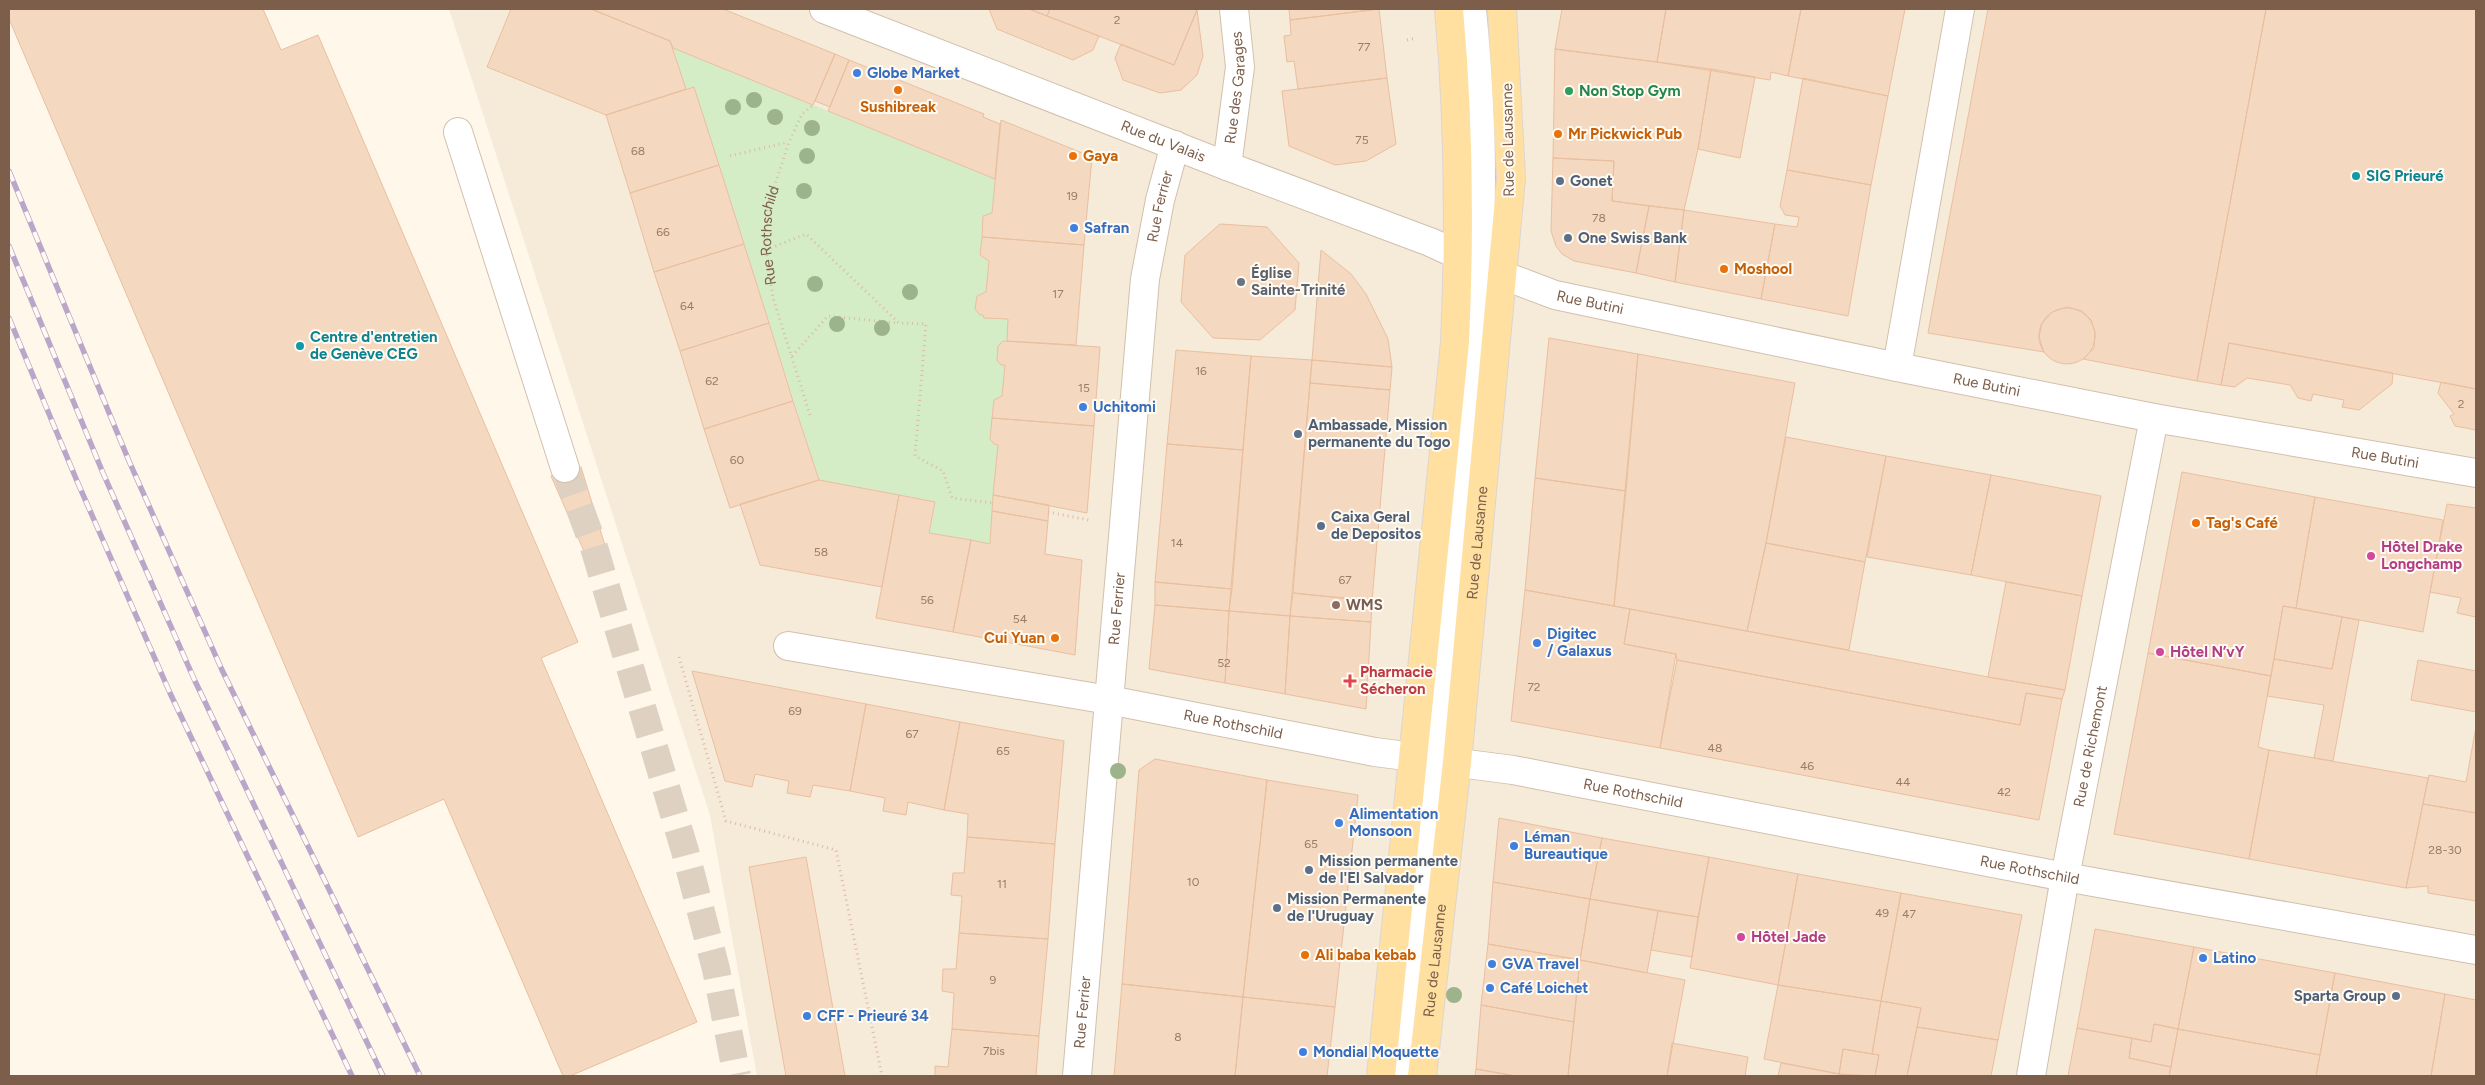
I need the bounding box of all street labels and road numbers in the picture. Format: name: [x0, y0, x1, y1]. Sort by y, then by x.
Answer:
street label: Rue des Garages: [1221, 31, 1249, 145]
street label: Rue de Lausanne: [1498, 83, 1518, 197]
street label: Rue du Valais: [1118, 117, 1208, 166]
street label: Rue Ferrier: [1143, 169, 1177, 244]
street label: Rue Rothschild: [757, 183, 783, 287]
street label: Rue Butini: [1555, 287, 1625, 318]
street label: Rue Butini: [1951, 369, 2022, 400]
street label: Rue Butini: [2350, 443, 2420, 472]
street label: Rue de Lausanne: [1463, 485, 1491, 600]
street label: Rue Ferrier: [1105, 572, 1129, 646]
street label: Rue de Richemont: [2070, 684, 2111, 809]
street label: Rue Rothschild: [1182, 706, 1284, 743]
street label: Rue Rothschild: [1582, 775, 1684, 812]
street label: Rue Rothschild: [1978, 852, 2081, 888]
street label: Rue de Lausanne: [1420, 903, 1450, 1018]
street label: Rue Ferrier: [1070, 975, 1095, 1049]

